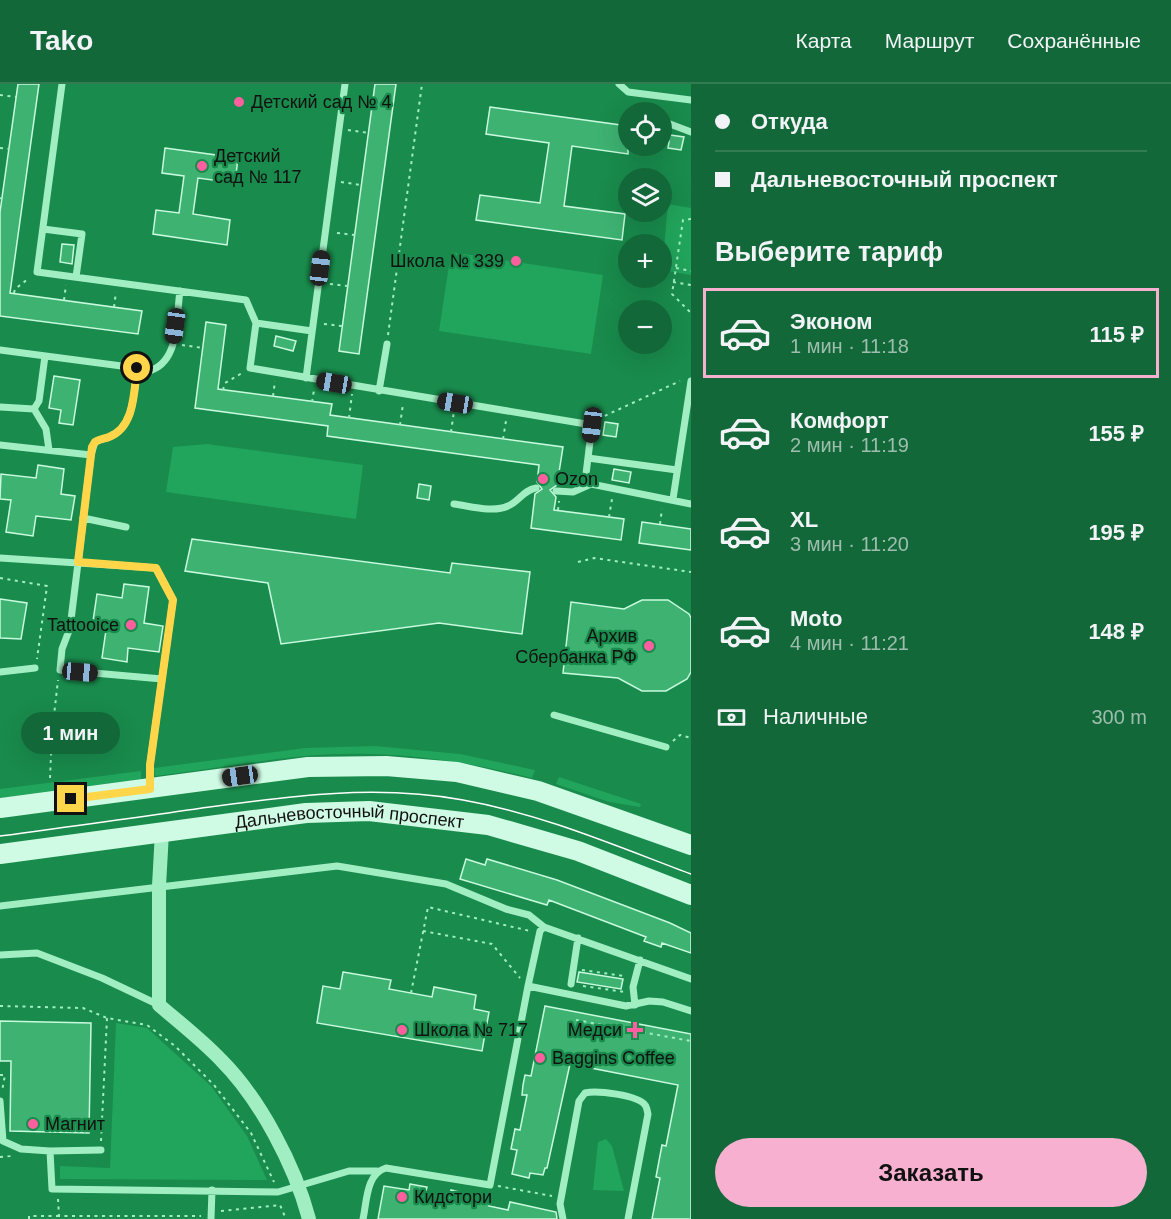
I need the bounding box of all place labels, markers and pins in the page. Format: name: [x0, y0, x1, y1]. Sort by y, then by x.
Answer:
place label: Детский сад № 4: [251, 92, 391, 112]
marker: Детский сад № 4: [232, 95, 246, 109]
place label: Детский сад № 117: [214, 146, 302, 187]
marker: Детский сад № 117: [195, 159, 209, 173]
place label: Школа № 339: [390, 251, 504, 271]
marker: Школа № 339: [509, 254, 523, 268]
place label: Ozon: [555, 469, 598, 489]
marker: Ozon: [536, 472, 550, 486]
place label: Tattooice: [47, 615, 119, 635]
marker: Tattooice: [124, 618, 138, 632]
place label: Архив Сбербанка РФ: [515, 626, 637, 667]
marker: Архив Сбербанка РФ: [642, 639, 656, 653]
place label: Школа № 717: [414, 1020, 528, 1040]
place label: Медси: [568, 1020, 622, 1040]
marker: Медси: [626, 1021, 644, 1039]
marker: Школа № 717: [395, 1023, 409, 1037]
place label: Baggins Coffee: [552, 1048, 675, 1068]
marker: Baggins Coffee: [533, 1051, 547, 1065]
place label: Магнит: [45, 1114, 105, 1134]
marker: Магнит: [26, 1117, 40, 1131]
place label: Кидстори: [414, 1187, 492, 1207]
marker: Кидстори: [395, 1190, 409, 1204]

